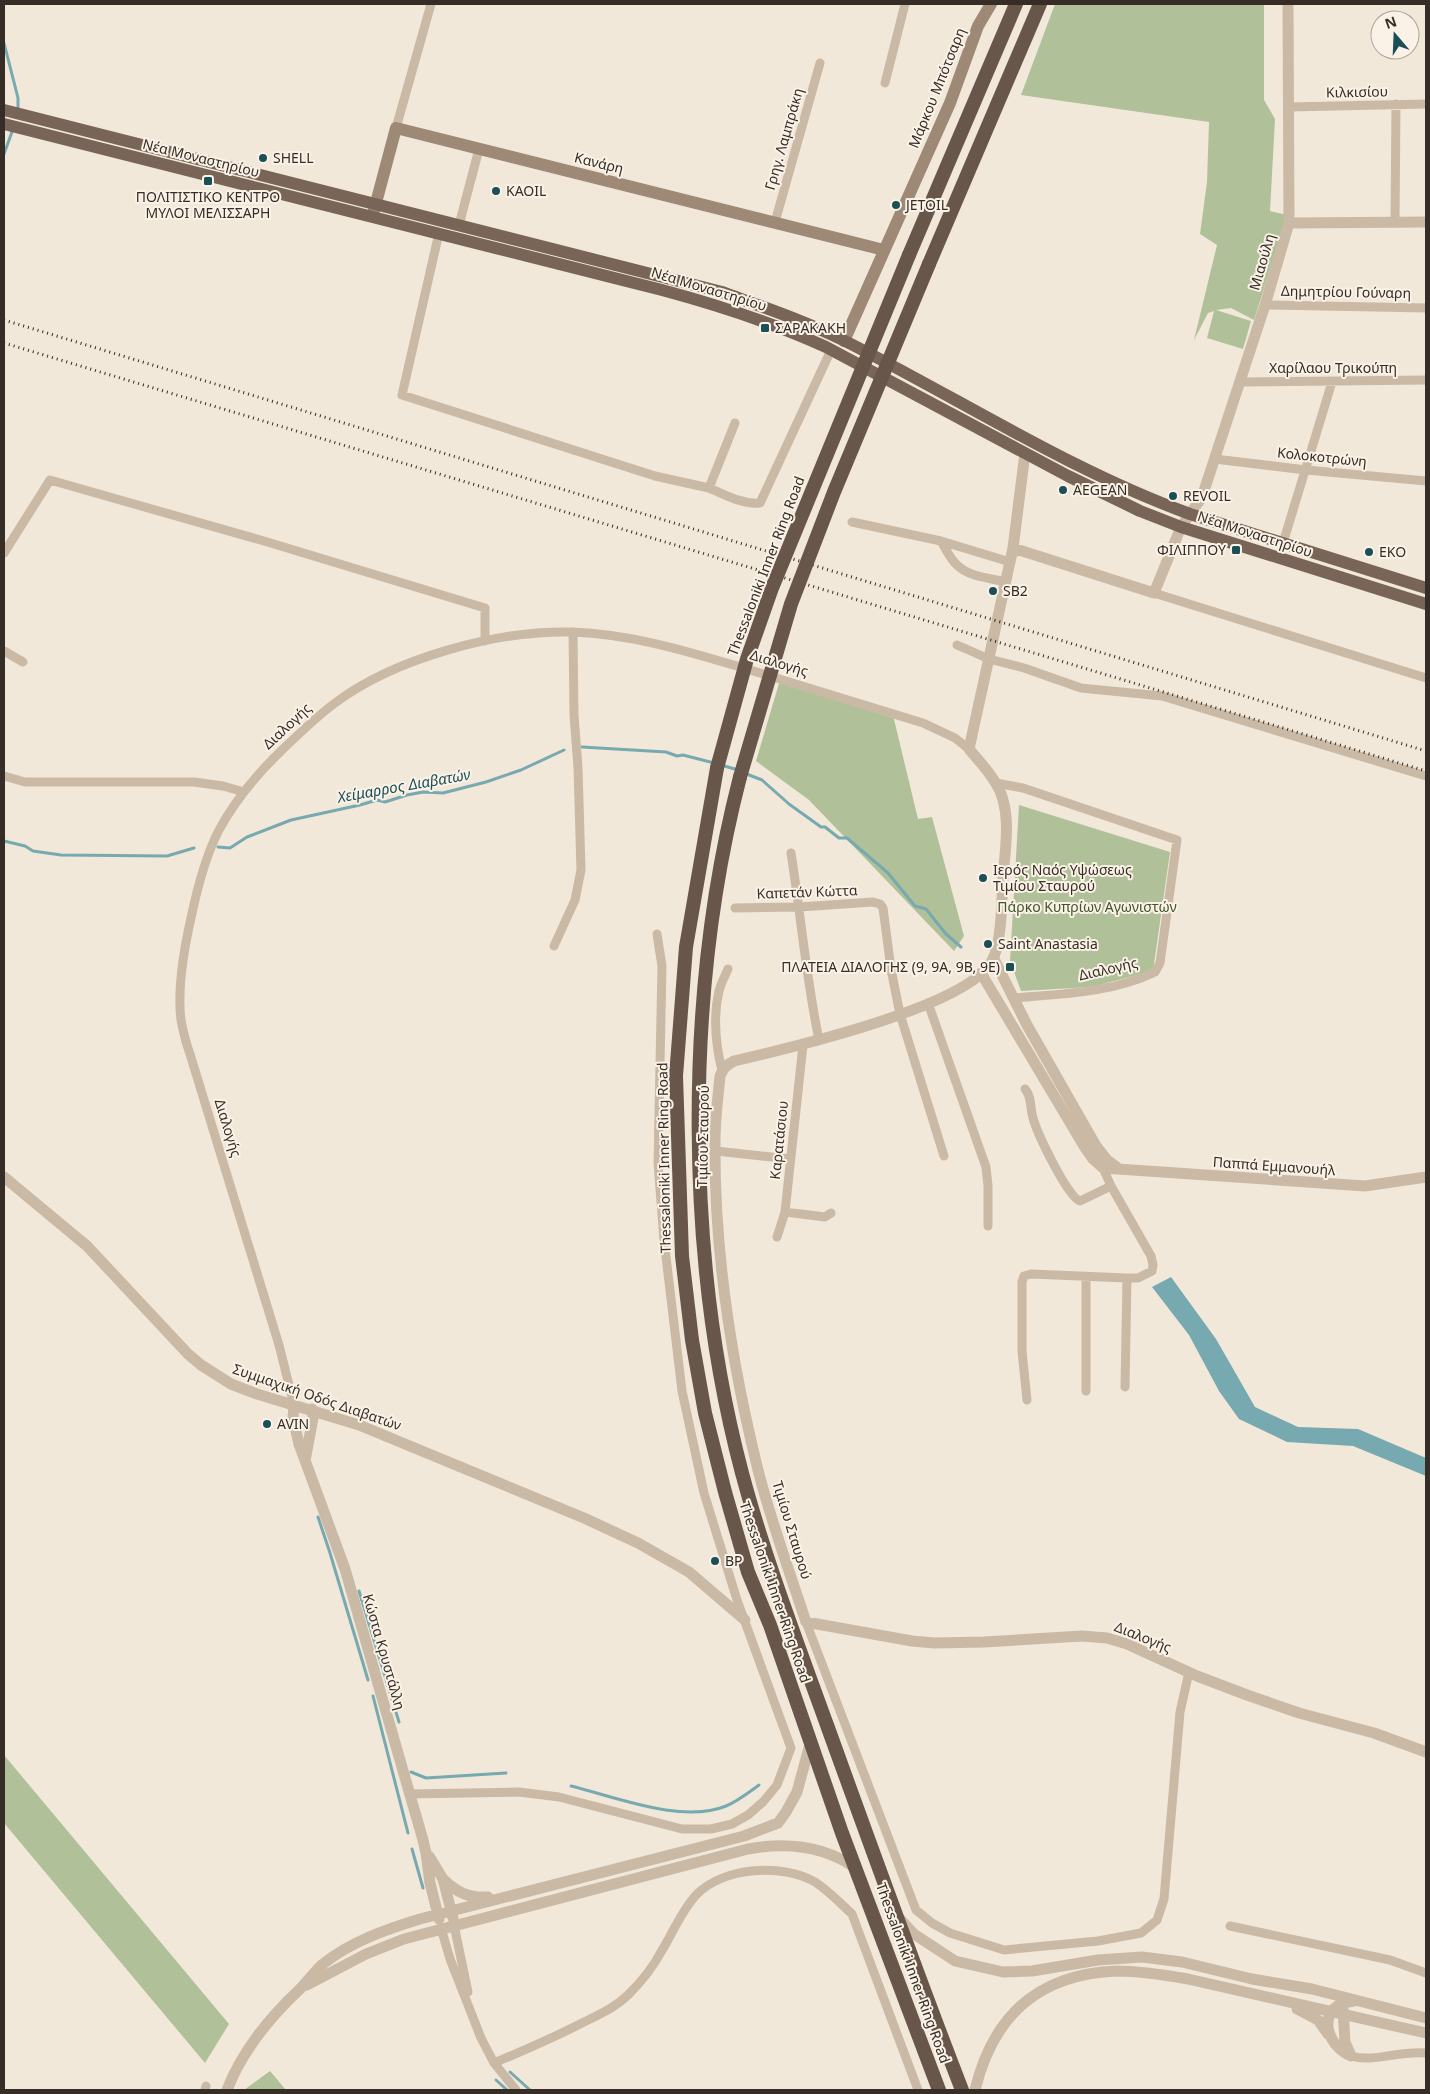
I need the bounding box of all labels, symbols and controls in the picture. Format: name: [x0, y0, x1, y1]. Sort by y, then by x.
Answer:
north arrow: [1370, 10, 1420, 60]
text: N: [1382, 11, 1399, 33]
street label: Μάρκου Μπότσαρη: [904, 25, 969, 151]
street label: Κιλκισίου: [1326, 81, 1388, 102]
street label: Γρηγ. Λαμπράκη: [760, 86, 807, 192]
street label: Νέα Μοναστηρίου: [141, 134, 261, 181]
street label: Κανάρη: [573, 147, 626, 178]
place label: SHELL: [273, 148, 314, 167]
marker: SHELL: [257, 152, 269, 164]
marker: ΠΟΛΙΤΙΣΤΙΚΟ ΚΕΝΤΡΟ ΜΥΛΟΙ ΜΕΛΙΣΣΑΡΗ: [202, 175, 214, 187]
place label: KAOIL: [506, 181, 546, 200]
marker: KAOIL: [490, 185, 502, 197]
place label: ΠΟΛΙΤΙΣΤΙΚΟ ΚΕΝΤΡΟ ΜΥΛΟΙ ΜΕΛΙΣΣΑΡΗ: [136, 187, 280, 222]
place label: JETOIL: [904, 195, 948, 214]
marker: JETOIL: [890, 199, 902, 211]
street label: Μιαούλη: [1244, 231, 1279, 292]
street label: Νέα Μοναστηρίου: [649, 262, 769, 315]
street label: Δημητρίου Γούναρη: [1281, 281, 1411, 302]
place label: ΣΑΡΑΚΑΚΗ: [775, 318, 846, 337]
marker: ΣΑΡΑΚΑΚΗ: [759, 322, 771, 334]
street label: Χαρίλαου Τρικούπη: [1269, 358, 1397, 377]
street label: Κολοκοτρώνη: [1276, 442, 1368, 471]
street label: Thessaloniki Inner Ring Road: [722, 473, 809, 658]
place label: AEGEAN: [1073, 480, 1127, 499]
marker: AEGEAN: [1057, 484, 1069, 496]
place label: REVOIL: [1183, 486, 1231, 505]
marker: REVOIL: [1167, 490, 1179, 502]
street label: Νέα Μοναστηρίου: [1195, 506, 1315, 561]
place label: ΦΙΛΙΠΠΟΥ: [1157, 540, 1226, 559]
place label: EKO: [1379, 542, 1406, 561]
marker: ΦΙΛΙΠΠΟΥ: [1230, 544, 1242, 556]
marker: EKO: [1363, 546, 1375, 558]
place label: SB2: [1003, 581, 1028, 600]
marker: SB2: [987, 585, 999, 597]
street label: Διαλογής: [748, 645, 811, 680]
street label: Διαλογής: [258, 698, 315, 753]
water label: Χείμαρρος Διαβατών: [335, 763, 473, 807]
place label: Ιερός Ναός Υψώσεως Τιμίου Σταυρού: [993, 860, 1132, 895]
marker: Ιερός Ναός Υψώσεως Τιμίου Σταυρού: [977, 872, 989, 884]
street label: Καπετάν Κώττα: [756, 880, 858, 903]
park label: Πάρκο Κυπρίων Αγωνιστών: [997, 897, 1177, 916]
place label: Saint Anastasia: [998, 934, 1098, 953]
marker: Saint Anastasia: [982, 938, 994, 950]
street label: Διαλογής: [1077, 952, 1139, 985]
place label: ΠΛΑΤΕΙΑ ΔΙΑΛΟΓΗΣ (9, 9Α, 9Β, 9Ε): [781, 957, 1000, 976]
marker: ΠΛΑΤΕΙΑ ΔΙΑΛΟΓΗΣ (9, 9Α, 9Β, 9Ε): [1004, 961, 1016, 973]
street label: Thessaloniki Inner Ring Road: [652, 1062, 675, 1254]
street label: Τιμίου Σταυρού: [692, 1085, 713, 1187]
street label: Διαλογής: [211, 1096, 246, 1159]
street label: Καρατάσιου: [765, 1100, 792, 1180]
street label: Παππά Εμμανουήλ: [1212, 1152, 1337, 1179]
street label: Συμμαχική Οδός Διαβατών: [230, 1359, 404, 1434]
place label: AVIN: [277, 1414, 309, 1433]
marker: AVIN: [261, 1418, 273, 1430]
street label: Τιμίου Σταυρού: [768, 1478, 816, 1581]
street label: Thessaloniki Inner Ring Road: [735, 1498, 816, 1685]
place label: BP: [725, 1551, 743, 1570]
marker: BP: [709, 1555, 721, 1567]
street label: Κώστα Κρυστάλλη: [359, 1592, 410, 1712]
street label: Διαλογής: [1112, 1617, 1175, 1657]
street label: Thessaloniki Inner Ring Road: [872, 1880, 955, 2066]

